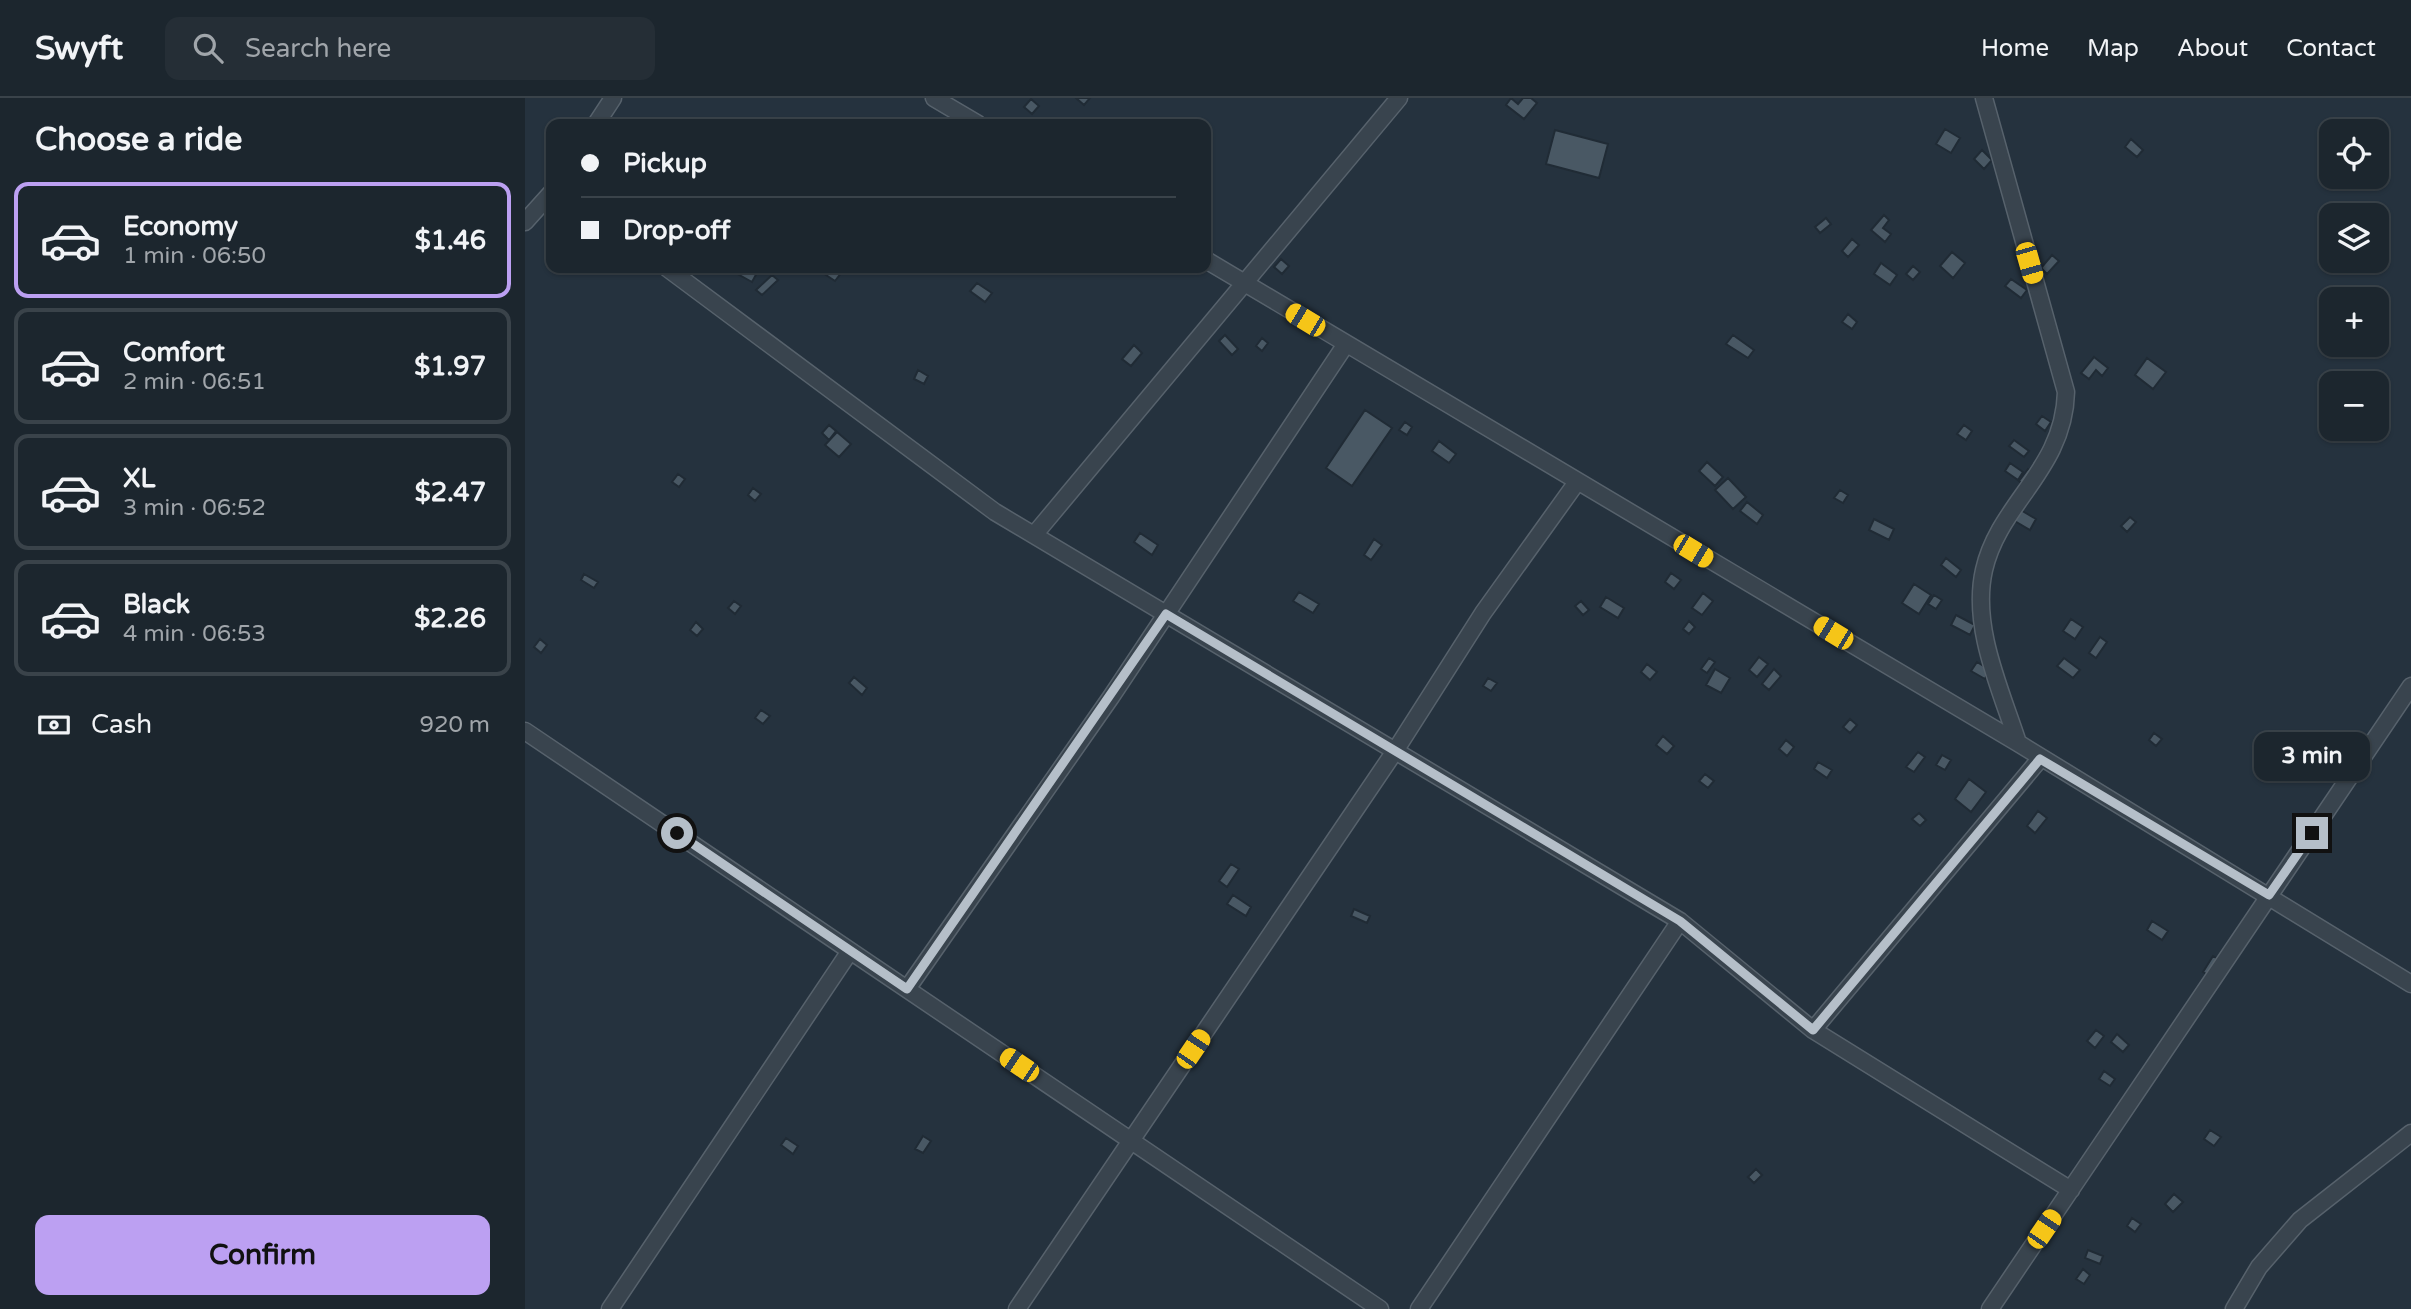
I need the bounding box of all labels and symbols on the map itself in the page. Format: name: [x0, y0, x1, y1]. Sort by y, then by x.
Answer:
car: [2014, 240, 2045, 286]
car: [1282, 300, 1329, 340]
car: [1670, 531, 1717, 571]
car: [1810, 613, 1857, 653]
callout: 3 min: [2254, 732, 2370, 780]
route start: [661, 817, 693, 849]
route end: [2296, 817, 2328, 849]
car: [1173, 1026, 1214, 1072]
car: [996, 1045, 1043, 1085]
car: [2024, 1206, 2065, 1252]

